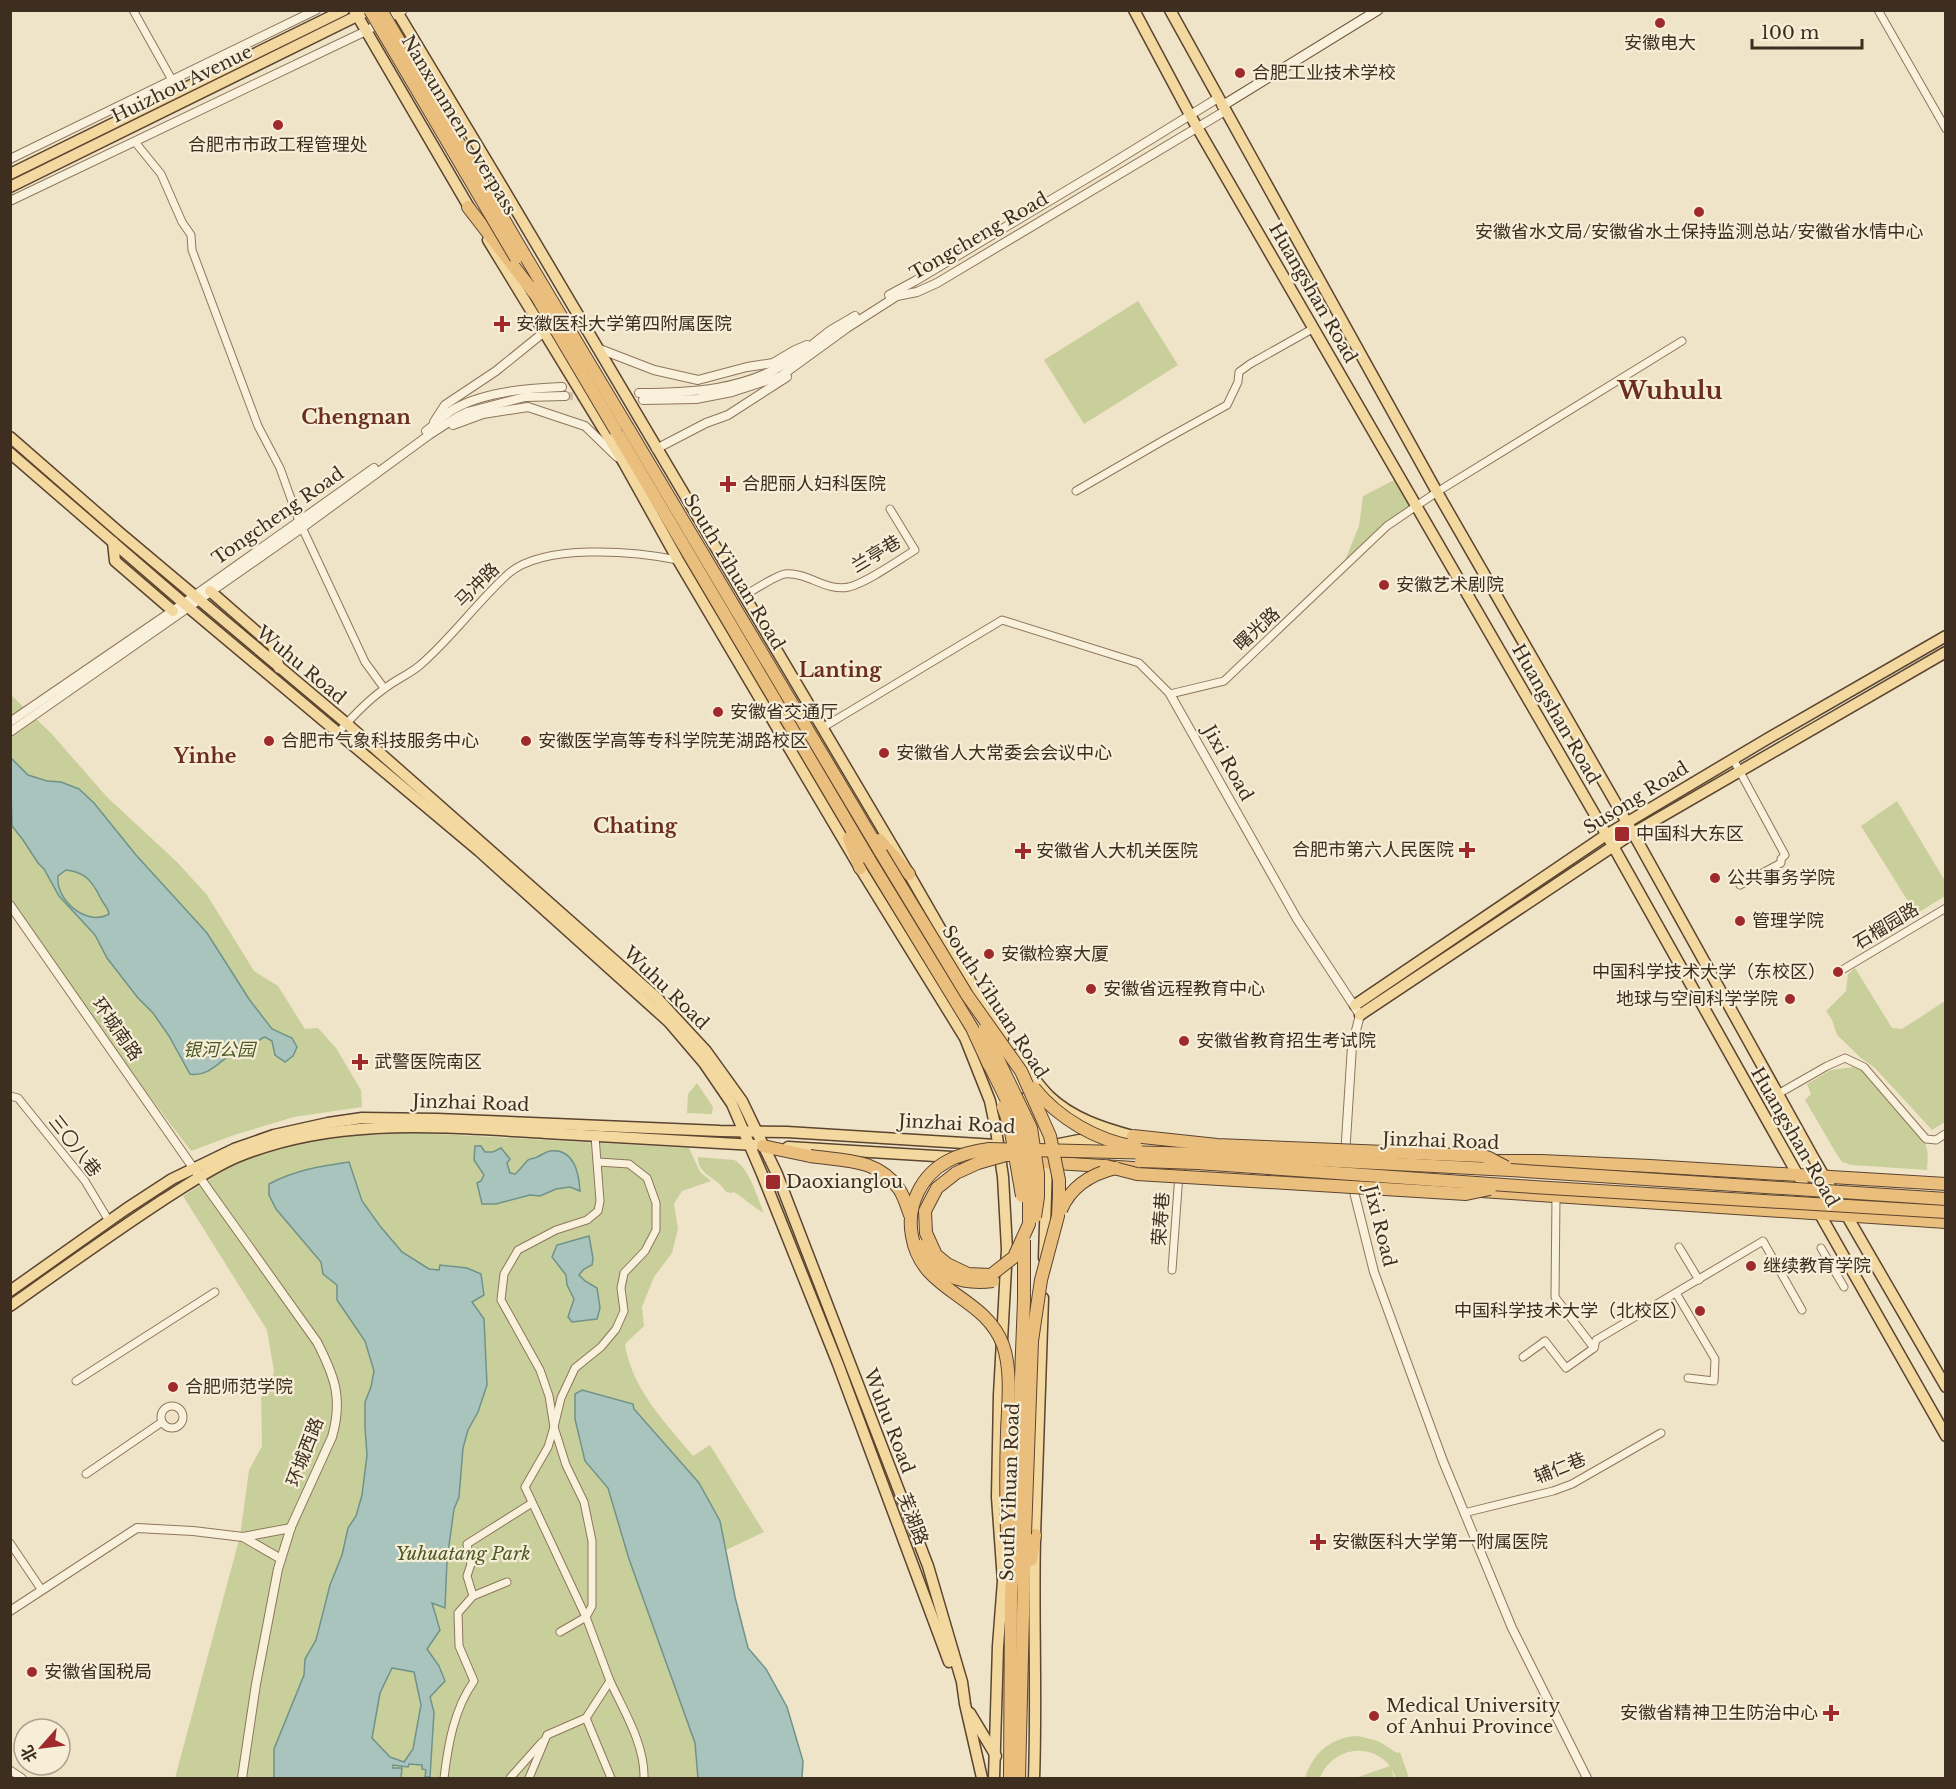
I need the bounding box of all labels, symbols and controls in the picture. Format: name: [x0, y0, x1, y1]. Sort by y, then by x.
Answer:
scale bar: [1752, 12, 1862, 50]
marker: 安徽电大: [1653, 16, 1667, 30]
text: 100 m: [1761, 22, 1819, 44]
street label: Nanxunmen Overpass: [397, 31, 521, 219]
place label: 安徽电大: [1624, 32, 1696, 54]
street label: Huizhou Avenue: [108, 40, 256, 128]
place label: 合肥工业技术学校: [1252, 62, 1396, 84]
marker: 合肥工业技术学校: [1233, 66, 1247, 80]
marker: 合肥市市政工程管理处: [271, 118, 285, 132]
place label: 合肥市市政工程管理处: [188, 134, 368, 156]
street label: Tongcheng Road: [906, 188, 1052, 284]
marker: 安徽省水文局/安徽省水土保持监测总站/安徽省水情中心: [1692, 205, 1706, 219]
street label: Huangshan Road: [1264, 219, 1362, 367]
place label: 安徽省水文局/安徽省水土保持监测总站/安徽省水情中心: [1475, 221, 1923, 243]
place label: 安徽医科大学第四附属医院: [516, 313, 732, 335]
marker: 安徽医科大学第四附属医院: [493, 315, 511, 333]
district label: Wuhulu: [1616, 376, 1723, 405]
district label: Chengnan: [301, 405, 411, 429]
street label: Tongcheng Road: [208, 462, 348, 570]
place label: 合肥丽人妇科医院: [742, 473, 886, 495]
marker: 合肥丽人妇科医院: [719, 475, 737, 493]
street label: South Yihuan Road: [679, 490, 789, 654]
street label: 兰亭巷: [847, 531, 905, 577]
street label: 马冲路: [450, 558, 504, 612]
place label: 安徽艺术剧院: [1396, 574, 1504, 596]
marker: 安徽艺术剧院: [1377, 578, 1391, 592]
street label: 曙光路: [1230, 603, 1284, 655]
street label: Wuhu Road: [251, 621, 350, 709]
street label: Huangshan Road: [1507, 640, 1605, 788]
district label: Lanting: [799, 658, 882, 682]
place label: 安徽省交通厅: [730, 701, 838, 723]
marker: 安徽省交通厅: [711, 705, 725, 719]
street label: Jixi Road: [1197, 720, 1258, 805]
place label: 合肥市气象科技服务中心: [281, 730, 479, 752]
place label: 安徽医学高等专科学院芜湖路校区: [538, 730, 808, 752]
marker: 合肥市气象科技服务中心: [262, 734, 276, 748]
marker: 安徽医学高等专科学院芜湖路校区: [519, 734, 533, 748]
place label: 安徽省人大常委会会议中心: [896, 742, 1112, 764]
district label: Yinhe: [173, 744, 236, 768]
marker: 安徽省人大常委会会议中心: [877, 746, 891, 760]
street label: Susong Road: [1579, 757, 1693, 839]
district label: Chating: [593, 814, 678, 838]
place label: 中国科大东区: [1636, 823, 1744, 845]
marker: 中国科大东区: [1613, 825, 1631, 843]
place label: 合肥市第六人民医院: [1292, 839, 1454, 861]
place label: 安徽省人大机关医院: [1036, 840, 1198, 862]
marker: 合肥市第六人民医院: [1458, 841, 1476, 859]
marker: 安徽省人大机关医院: [1014, 842, 1032, 860]
place label: 公共事务学院: [1727, 867, 1835, 889]
marker: 公共事务学院: [1708, 871, 1722, 885]
street label: 石榴园路: [1849, 898, 1923, 954]
place label: 管理学院: [1752, 910, 1824, 932]
marker: 管理学院: [1733, 914, 1747, 928]
street label: South Yihuan Road: [937, 921, 1053, 1083]
street label: Wuhu Road: [618, 941, 713, 1034]
place label: 安徽检察大厦: [1001, 943, 1109, 965]
marker: 安徽检察大厦: [982, 947, 996, 961]
place label: 中国科学技术大学（东校区）: [1592, 961, 1826, 983]
marker: 中国科学技术大学（东校区）: [1831, 965, 1845, 979]
place label: 安徽省远程教育中心: [1103, 978, 1265, 1000]
marker: 安徽省远程教育中心: [1084, 982, 1098, 996]
place label: 地球与空间科学学院: [1616, 988, 1778, 1010]
marker: 地球与空间科学学院: [1783, 992, 1797, 1006]
street label: 环城南路: [87, 993, 147, 1065]
place label: 安徽省教育招生考试院: [1196, 1030, 1376, 1052]
marker: 安徽省教育招生考试院: [1177, 1034, 1191, 1048]
park label: 银河公园: [183, 1039, 258, 1061]
place label: 武警医院南区: [374, 1051, 482, 1073]
marker: 武警医院南区: [351, 1053, 369, 1071]
street label: Huangshan Road: [1746, 1063, 1844, 1211]
street label: Jinzhai Road: [410, 1090, 530, 1116]
street label: Jinzhai Road: [896, 1110, 1016, 1138]
street label: 三〇八巷: [44, 1111, 106, 1181]
street label: Jinzhai Road: [1380, 1128, 1500, 1154]
place label: Daoxianglou: [786, 1171, 903, 1193]
marker: Daoxianglou: [764, 1173, 782, 1191]
street label: Jixi Road: [1359, 1181, 1401, 1269]
street label: 荣寿巷: [1148, 1191, 1174, 1247]
place label: 继续教育学院: [1763, 1255, 1871, 1277]
marker: 继续教育学院: [1744, 1259, 1758, 1273]
place label: 中国科学技术大学（北校区）: [1454, 1300, 1688, 1322]
marker: 中国科学技术大学（北校区）: [1693, 1304, 1707, 1318]
street label: Wuhu Road: [859, 1365, 919, 1476]
place label: 合肥师范学院: [185, 1376, 293, 1398]
marker: 合肥师范学院: [166, 1380, 180, 1394]
street label: South Yihuan Road: [996, 1403, 1024, 1581]
street label: 环城西路: [282, 1414, 328, 1490]
street label: 辅仁巷: [1531, 1448, 1589, 1488]
street label: 芜湖路: [893, 1490, 933, 1548]
place label: 安徽医科大学第一附属医院: [1332, 1531, 1548, 1553]
marker: 安徽医科大学第一附属医院: [1309, 1533, 1327, 1551]
park label: Yuhuatang Park: [396, 1543, 530, 1565]
place label: 安徽省国税局: [44, 1661, 152, 1683]
marker: 安徽省国税局: [25, 1665, 39, 1679]
place label: Medical University of Anhui Province: [1386, 1695, 1560, 1738]
place label: 安徽省精神卫生防治中心: [1620, 1702, 1818, 1724]
marker: 安徽省精神卫生防治中心: [1822, 1704, 1840, 1722]
marker: Medical University of Anhui Province: [1367, 1709, 1381, 1723]
north arrow: [12, 1717, 72, 1777]
text: 北: [16, 1742, 41, 1766]

